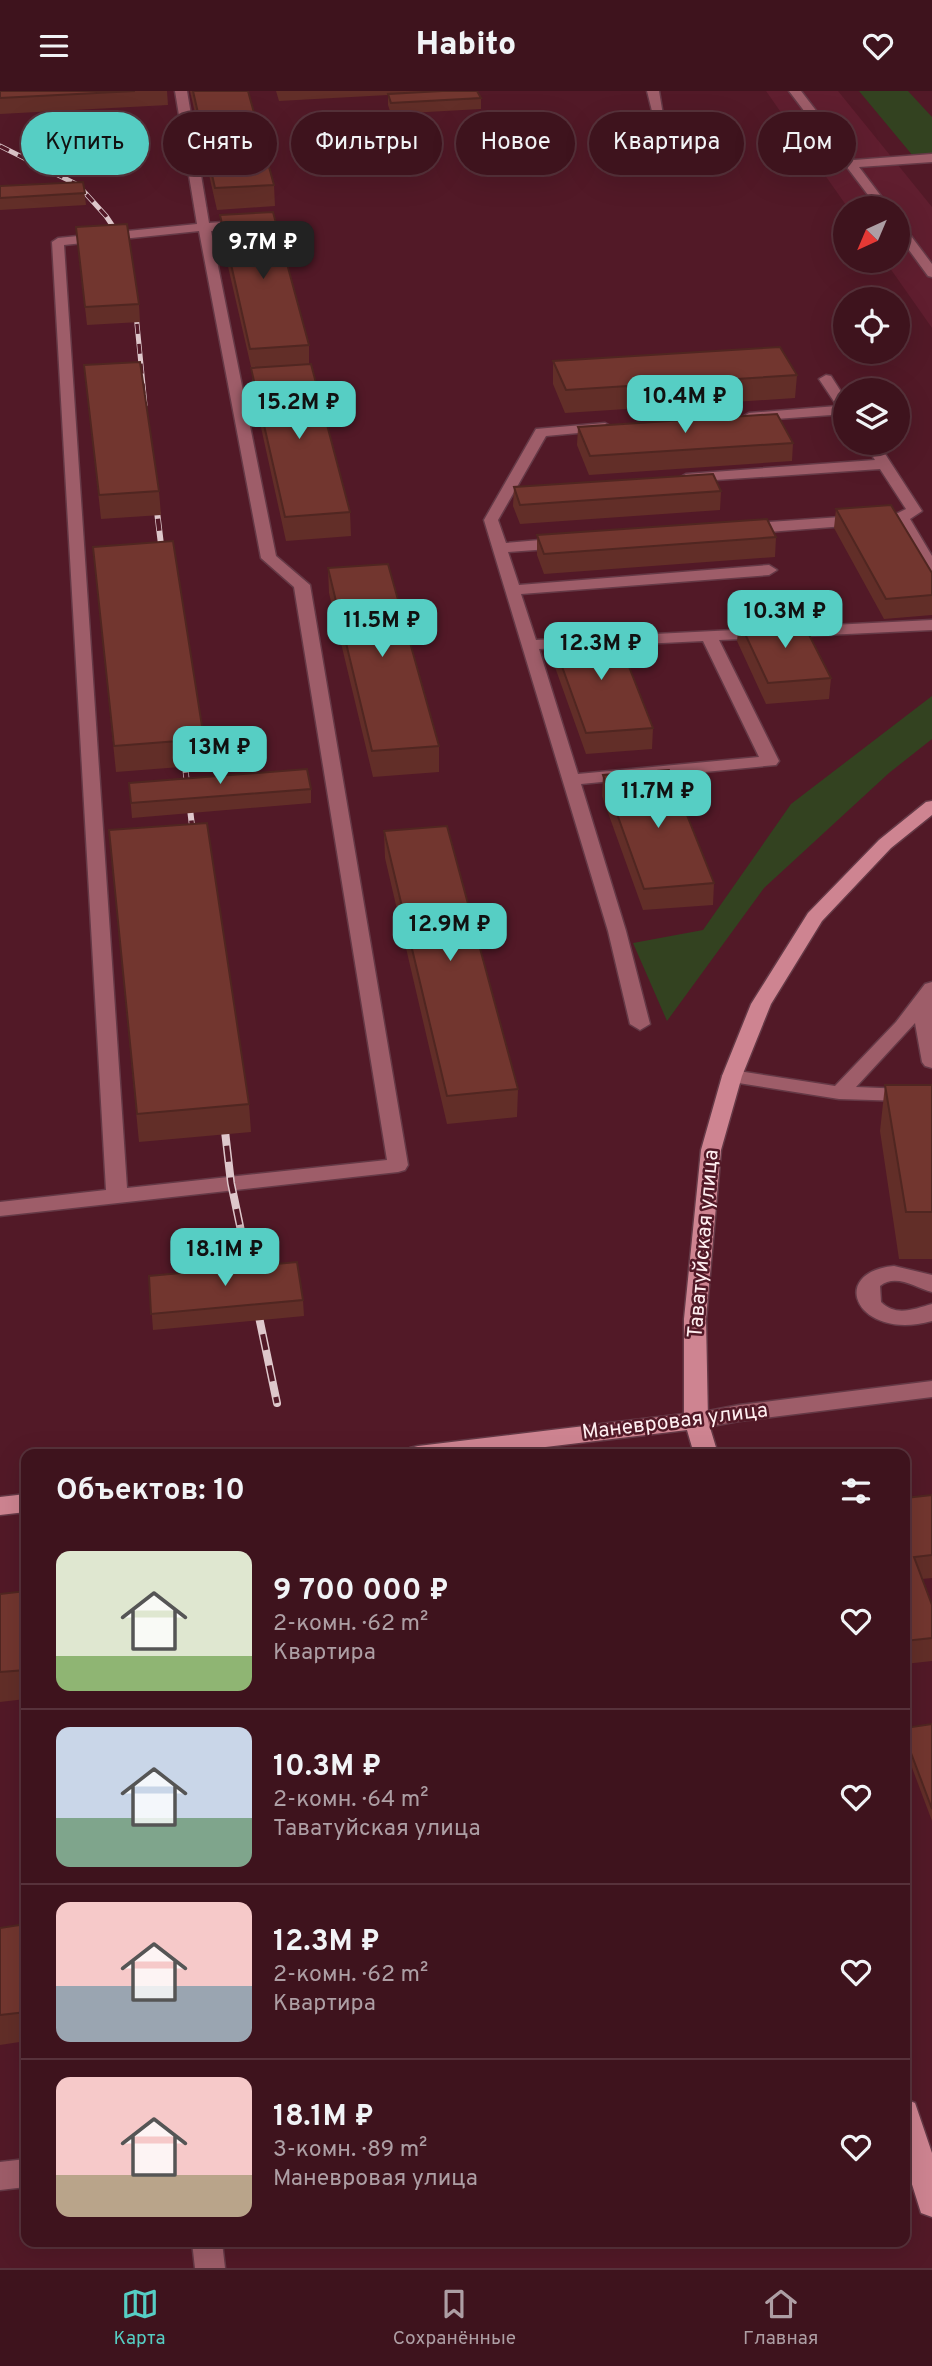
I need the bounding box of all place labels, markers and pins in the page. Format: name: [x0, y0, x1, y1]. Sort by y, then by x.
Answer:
pin: 9.7M ₽: [206, 221, 320, 281]
pin: 10.4M ₽: [620, 375, 750, 435]
pin: 15.2M ₽: [234, 381, 364, 441]
pin: 10.3M ₽: [720, 591, 850, 650]
pin: 11.5M ₽: [317, 599, 447, 659]
pin: 12.3M ₽: [536, 623, 666, 682]
pin: 13M ₽: [171, 727, 269, 786]
pin: 11.7M ₽: [593, 771, 723, 830]
pin: 12.9M ₽: [385, 903, 515, 963]
pin: 18.1M ₽: [160, 1229, 290, 1288]

